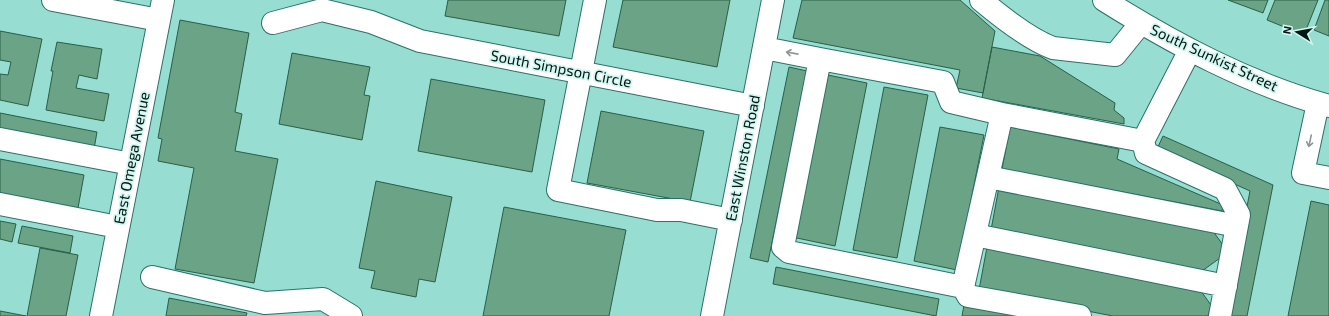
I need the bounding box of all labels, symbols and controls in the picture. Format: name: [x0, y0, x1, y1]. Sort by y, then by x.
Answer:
north arrow: [1277, 12, 1317, 52]
street label: South Sunkist Street: [1148, 20, 1281, 95]
text: N: [1280, 25, 1294, 35]
street label: South Simpson Circle: [489, 46, 633, 91]
one-way arrow: [786, 49, 799, 57]
street label: East Omega Avenue: [109, 90, 153, 225]
street label: East Winston Road: [721, 93, 763, 222]
one-way arrow: [1306, 135, 1314, 148]

